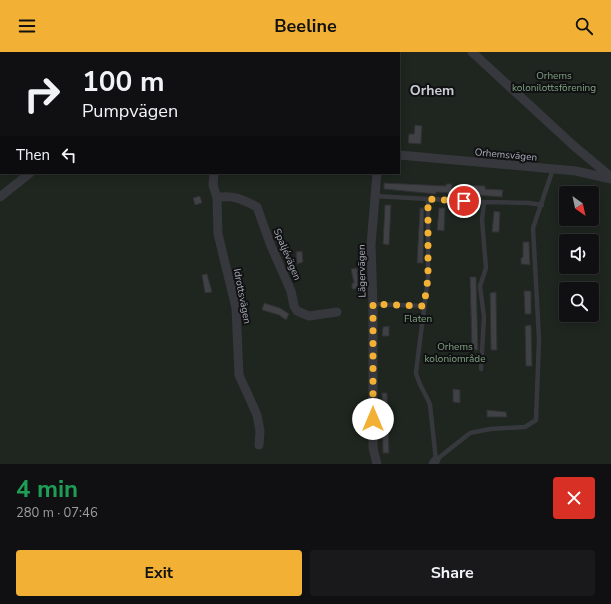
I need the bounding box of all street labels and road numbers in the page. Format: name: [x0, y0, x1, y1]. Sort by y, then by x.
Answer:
street label: Orhemsvägen: [474, 145, 538, 165]
street label: Spaljévägen: [270, 226, 304, 282]
street label: Lägervägen: [355, 244, 369, 298]
street label: Idrottsvägen: [230, 267, 254, 325]

